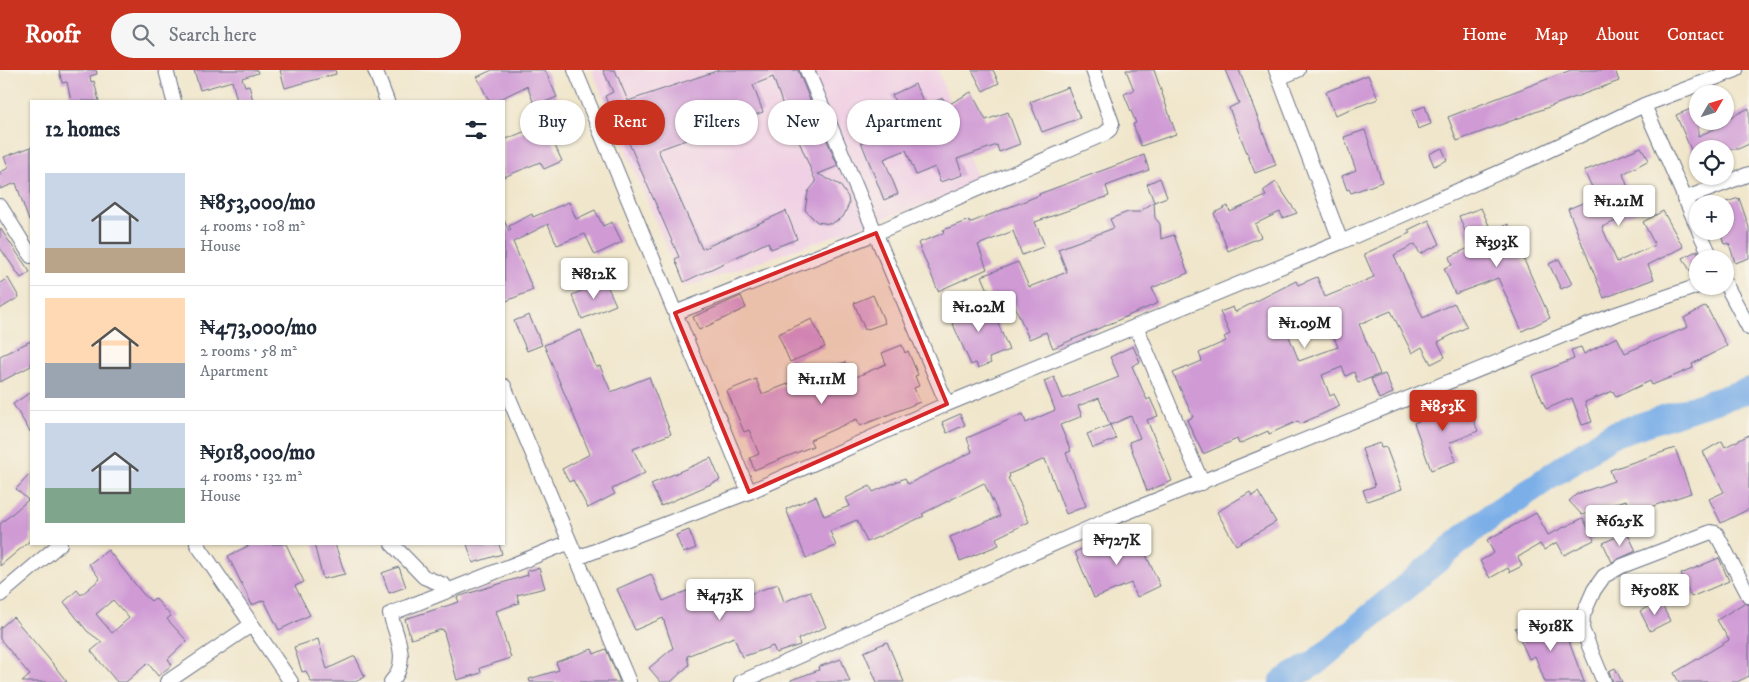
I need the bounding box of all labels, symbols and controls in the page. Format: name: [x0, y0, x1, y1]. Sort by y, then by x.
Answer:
search box: [111, 13, 461, 58]
text: Roofr: [25, 20, 81, 50]
icon: search: [129, 21, 157, 49]
text: Search here: [169, 24, 257, 47]
text: Home: [1462, 24, 1507, 46]
text: Map: [1535, 24, 1568, 46]
text: About: [1596, 24, 1639, 46]
text: Contact: [1667, 24, 1724, 46]
north arrow: [1689, 85, 1734, 130]
map controls: [1689, 85, 1734, 295]
chip: Buy: [520, 100, 585, 145]
chip: Rent: [595, 100, 665, 145]
chip: Filters: [675, 100, 758, 145]
chip: New: [768, 100, 837, 145]
chip: Apartment: [847, 100, 960, 145]
icon: filters: [462, 116, 490, 144]
text: 12 homes: [45, 117, 120, 143]
button: locate: [1689, 140, 1734, 185]
pin: ₦1.21M: [1578, 184, 1660, 227]
text: ₦853,000/mo: [200, 190, 315, 216]
text: ₦1.21M: [1594, 191, 1644, 211]
icon: home: [85, 193, 145, 253]
button: +: [1689, 195, 1734, 240]
text: 4 rooms · 108 m²: [200, 216, 305, 236]
pin: ₦393K: [1462, 226, 1532, 268]
text: ₦393K: [1476, 232, 1518, 252]
text: House: [200, 236, 241, 256]
button: −: [1689, 250, 1734, 295]
pin: ₦812K: [559, 258, 629, 300]
text: ₦812K: [572, 264, 616, 284]
pin: ₦1.02M: [938, 290, 1020, 333]
text: ₦1.02M: [953, 297, 1005, 317]
pin: ₦1.09M: [1264, 306, 1346, 349]
text: ₦1.09M: [1279, 313, 1331, 333]
text: ₦473,000/mo: [200, 315, 317, 341]
icon: home: [85, 318, 145, 378]
text: 2 rooms · 58 m²: [200, 341, 297, 361]
text: Apartment: [200, 361, 268, 381]
pin: ₦1.11M: [781, 362, 863, 405]
text: ₦1.11M: [798, 369, 846, 389]
pin: ₦853K: [1408, 390, 1478, 432]
text: ₦853K: [1421, 396, 1465, 416]
text: ₦918,000/mo: [200, 440, 315, 466]
icon: home: [85, 443, 145, 503]
text: 4 rooms · 132 m²: [200, 466, 302, 486]
text: House: [200, 486, 241, 506]
pin: ₦625K: [1585, 504, 1655, 547]
text: ₦625K: [1597, 511, 1643, 531]
pin: ₦727K: [1082, 524, 1152, 566]
text: ₦727K: [1093, 530, 1141, 550]
pin: ₦508K: [1620, 574, 1690, 616]
pin: ₦473K: [685, 578, 755, 621]
text: ₦508K: [1631, 580, 1679, 600]
text: ₦473K: [697, 585, 743, 605]
pin: ₦918K: [1516, 610, 1586, 652]
text: ₦918K: [1529, 616, 1573, 636]

